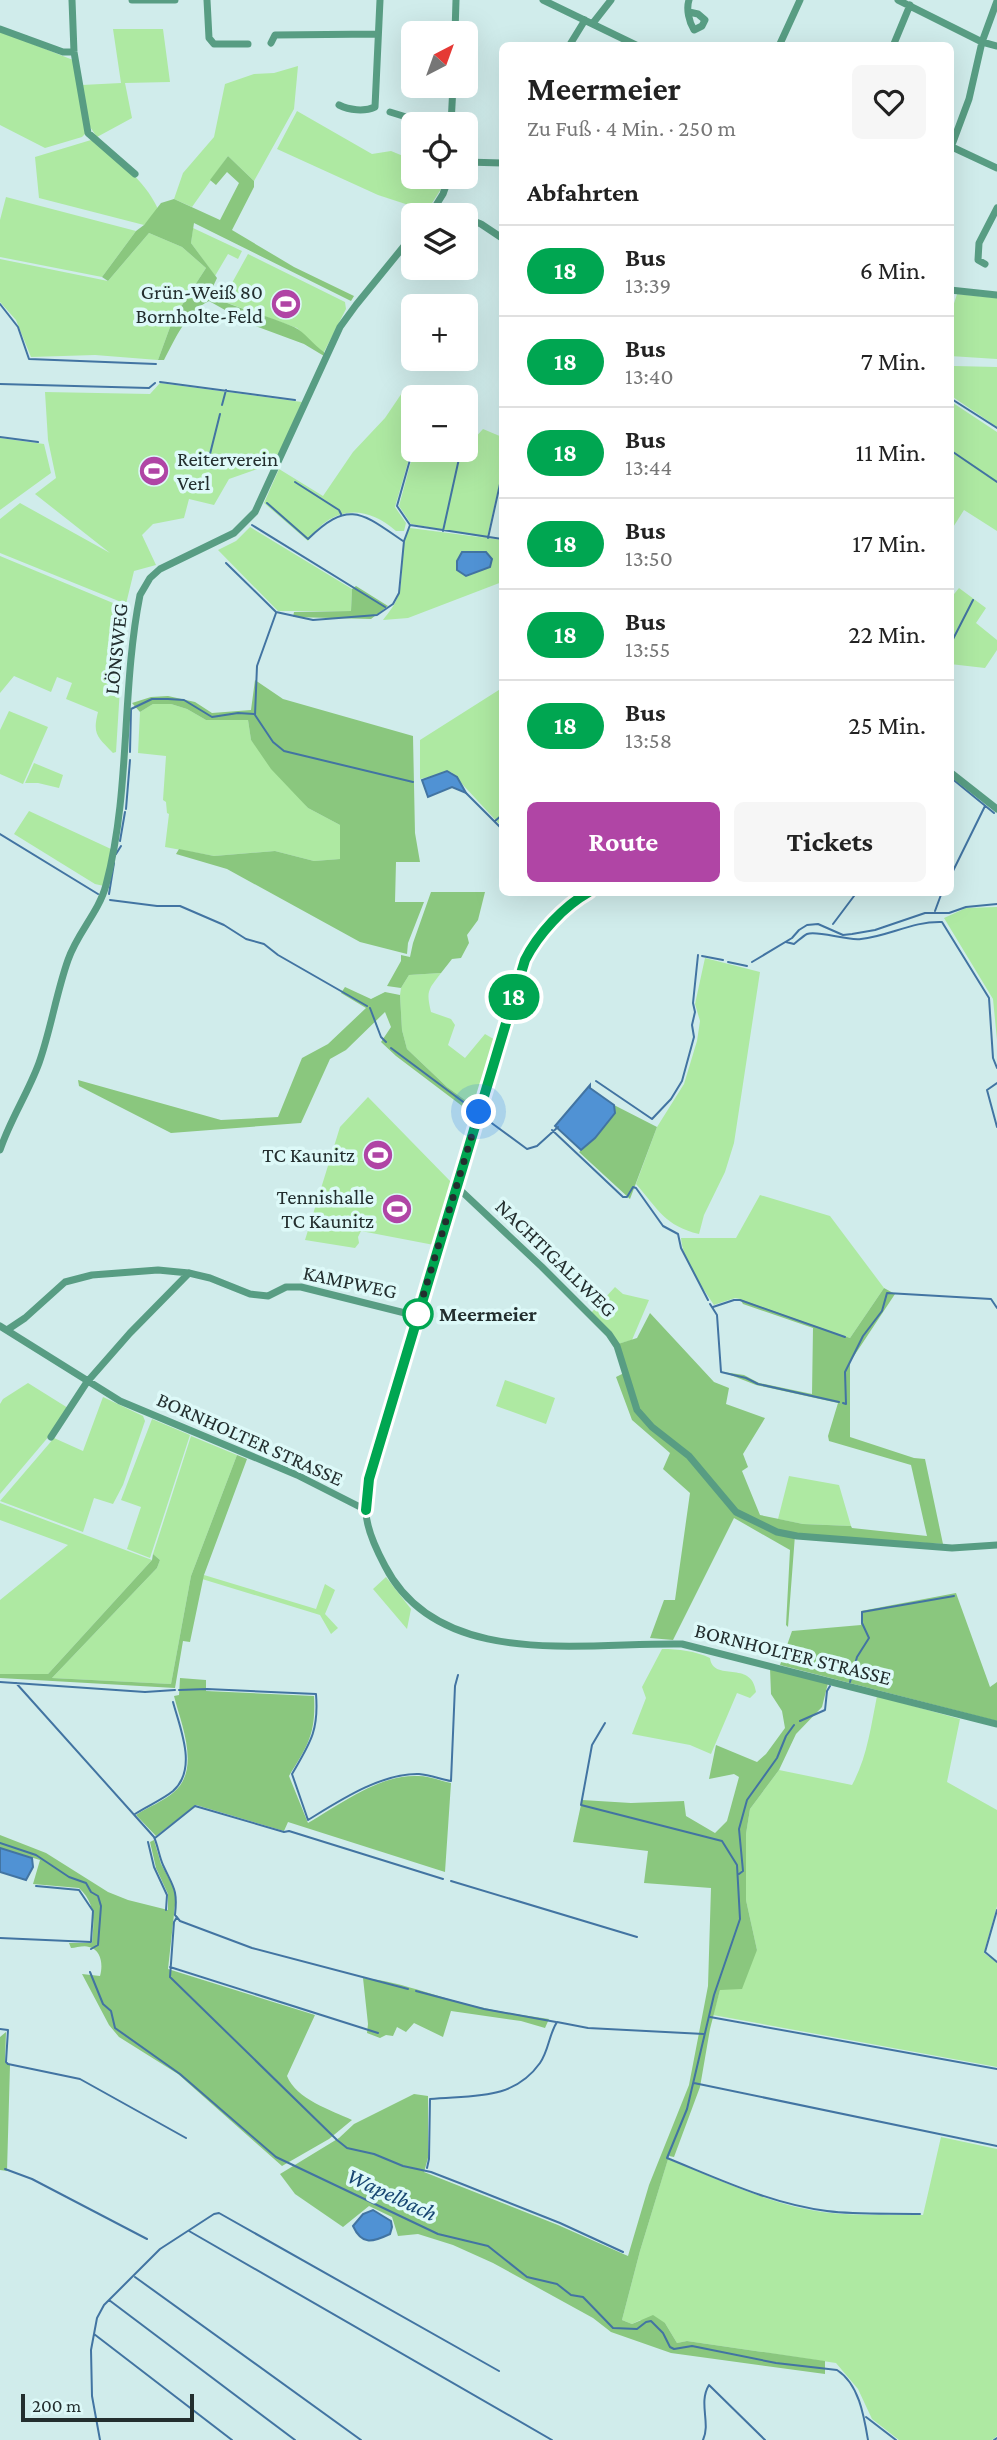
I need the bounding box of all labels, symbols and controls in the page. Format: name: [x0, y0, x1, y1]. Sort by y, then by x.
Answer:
north arrow: [401, 21, 478, 98]
map controls: [401, 21, 478, 462]
button: heart: [852, 65, 926, 139]
text: Meermeier: [527, 70, 681, 107]
button: locate: [401, 112, 478, 189]
text: Zu Fuß · 4 Min. · 250 m: [527, 115, 736, 141]
text: Abfahrten: [527, 178, 639, 207]
button: layers: [401, 203, 478, 280]
text: Bus: [625, 243, 666, 272]
text: 6 Min.: [860, 256, 926, 285]
text: 18: [554, 257, 577, 284]
text: 13:39: [625, 272, 671, 298]
place label: Grün-Weiß 80 Bornholte-Feld: [136, 280, 263, 328]
sports icon: Grün-Weiß 80 Bornholte-Feld: [269, 287, 303, 321]
button: +: [401, 294, 478, 371]
text: Bus: [625, 334, 666, 363]
text: 7 Min.: [861, 347, 926, 376]
text: 18: [554, 348, 577, 375]
text: 13:40: [625, 363, 674, 389]
button: −: [401, 385, 478, 462]
text: Bus: [625, 425, 666, 454]
text: 11 Min.: [856, 438, 926, 467]
text: 18: [554, 439, 577, 466]
place label: Reiterverein Verl: [177, 447, 278, 495]
sports icon: Reiterverein Verl: [137, 454, 171, 488]
text: 13:44: [625, 454, 672, 480]
text: Bus: [625, 516, 666, 545]
text: 17 Min.: [852, 529, 926, 558]
text: 18: [554, 530, 577, 557]
text: 13:50: [625, 545, 673, 571]
street label: LÖNSWEG: [99, 602, 133, 696]
text: Bus: [625, 607, 666, 636]
text: 22 Min.: [848, 620, 926, 649]
text: 18: [554, 621, 577, 648]
text: 13:55: [625, 636, 670, 662]
text: Bus: [625, 698, 666, 727]
text: 25 Min.: [848, 711, 926, 740]
text: 18: [554, 712, 577, 739]
text: 13:58: [625, 727, 672, 753]
button: Route: [527, 802, 720, 882]
button: Tickets: [734, 802, 926, 882]
line badge: 18: [482, 974, 546, 1020]
text: 18: [503, 983, 525, 1010]
your location: [461, 1094, 496, 1129]
sports icon: TC Kaunitz: [361, 1138, 395, 1172]
place label: TC Kaunitz: [262, 1143, 355, 1167]
place label: Tennishalle TC Kaunitz: [277, 1185, 374, 1233]
sports icon: Tennishalle TC Kaunitz: [380, 1192, 414, 1226]
street label: NACHTIGALLWEG: [491, 1194, 621, 1322]
street label: KAMPWEG: [301, 1260, 399, 1304]
marker: Meermeier: [403, 1299, 433, 1329]
place label: Meermeier: [439, 1302, 538, 1326]
street label: BORNHOLTER STRASSE: [153, 1387, 347, 1491]
street label: BORNHOLTER STRASSE: [692, 1618, 894, 1690]
water label: Wapelbach: [343, 2162, 441, 2226]
scale bar: [21, 2391, 194, 2423]
text: 200 m: [32, 2395, 81, 2416]

